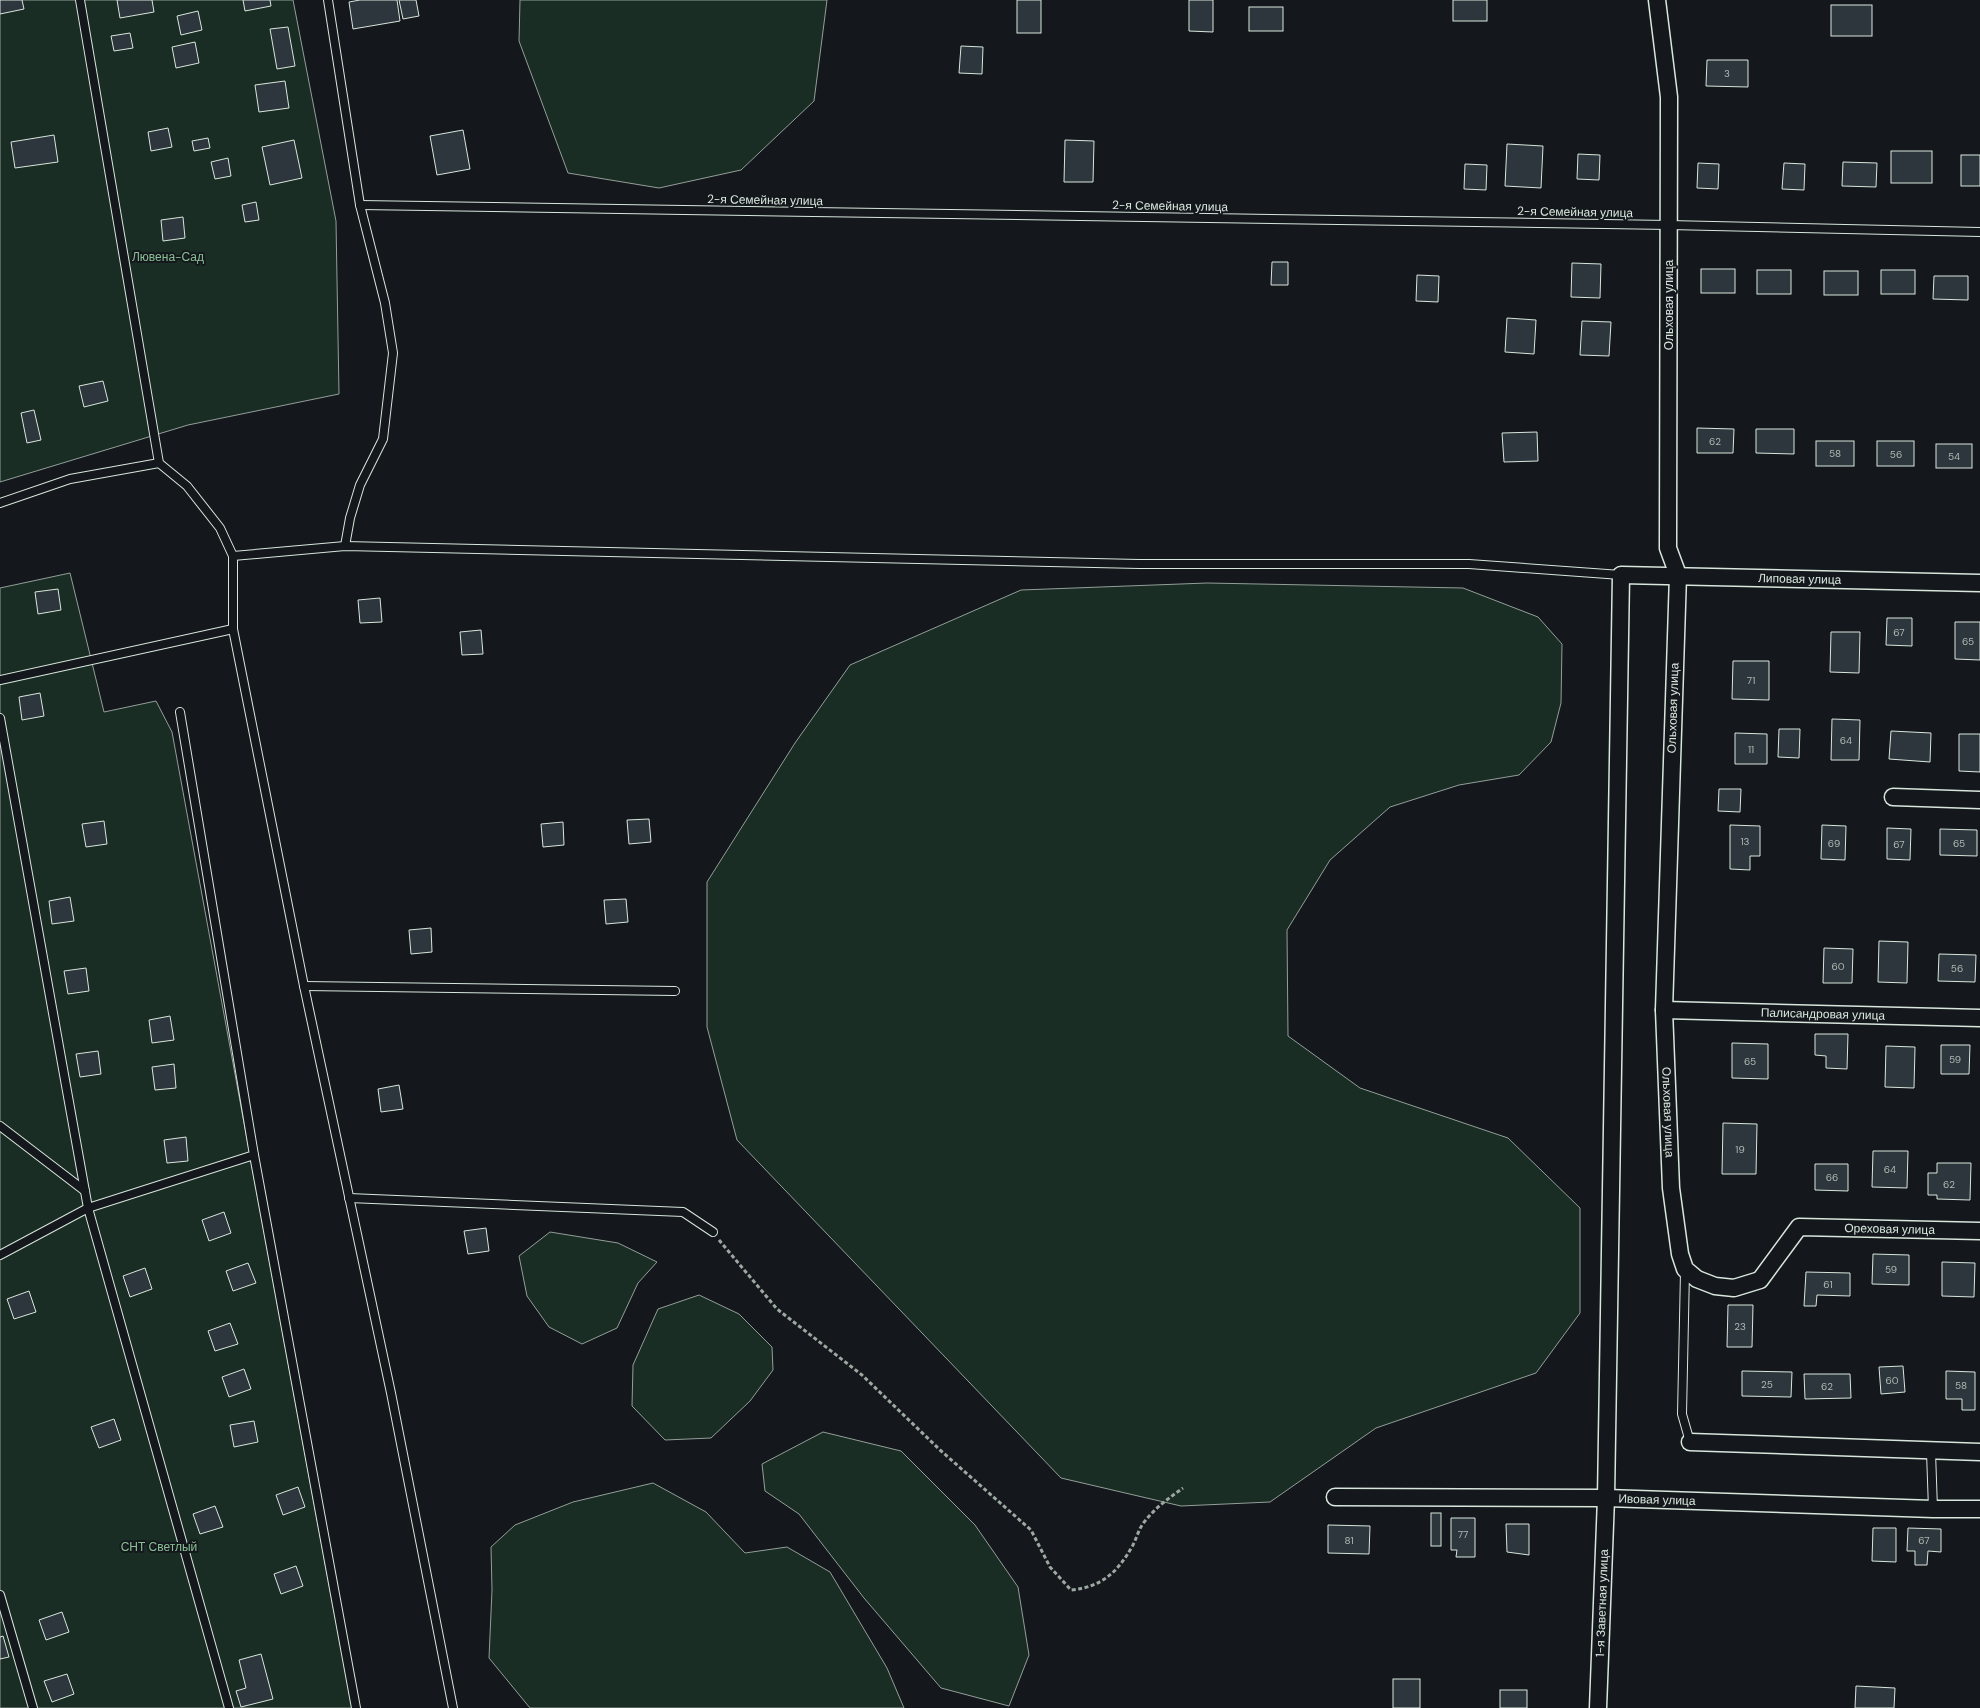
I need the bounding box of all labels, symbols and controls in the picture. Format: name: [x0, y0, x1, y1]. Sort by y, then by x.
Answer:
house number: 3: [1724, 67, 1730, 80]
street label: 2-я Семейная улица: [707, 191, 823, 209]
street label: 2-я Семейная улица: [1112, 197, 1228, 215]
street label: 2-я Семейная улица: [1517, 203, 1633, 221]
park label: Лювена-Сад: [132, 249, 204, 265]
street label: Ольховая улица: [1661, 259, 1677, 350]
house number: 62: [1709, 435, 1721, 448]
house number: 58: [1829, 447, 1841, 460]
house number: 56: [1890, 448, 1902, 461]
house number: 54: [1948, 450, 1960, 463]
street label: Липовая улица: [1758, 570, 1842, 588]
house number: 67: [1893, 626, 1905, 639]
house number: 65: [1962, 635, 1974, 648]
street label: Ольховая улица: [1663, 662, 1683, 754]
house number: 71: [1747, 674, 1755, 687]
house number: 64: [1840, 734, 1852, 747]
house number: 11: [1748, 743, 1754, 756]
house number: 13: [1740, 835, 1750, 848]
house number: 69: [1828, 837, 1840, 850]
house number: 65: [1953, 837, 1965, 850]
house number: 67: [1893, 838, 1905, 851]
house number: 60: [1831, 960, 1845, 973]
house number: 56: [1951, 962, 1963, 975]
street label: Палисандровая улица: [1761, 1004, 1886, 1024]
house number: 59: [1949, 1053, 1961, 1066]
house number: 65: [1744, 1055, 1756, 1068]
street label: Ольховая улица: [1658, 1067, 1678, 1158]
house number: 19: [1735, 1143, 1745, 1156]
house number: 64: [1884, 1163, 1896, 1176]
house number: 66: [1826, 1171, 1838, 1184]
house number: 62: [1943, 1178, 1955, 1191]
street label: Ореховая улица: [1844, 1220, 1935, 1238]
house number: 59: [1885, 1263, 1897, 1276]
house number: 61: [1823, 1278, 1833, 1291]
house number: 23: [1734, 1320, 1746, 1333]
house number: 60: [1885, 1374, 1899, 1387]
house number: 25: [1761, 1378, 1773, 1391]
house number: 58: [1955, 1379, 1967, 1392]
house number: 62: [1821, 1380, 1833, 1393]
street label: Ивовая улица: [1618, 1490, 1696, 1509]
house number: 77: [1458, 1528, 1468, 1541]
house number: 81: [1345, 1534, 1354, 1547]
house number: 67: [1918, 1534, 1930, 1547]
park label: СНТ Светлый: [121, 1539, 197, 1555]
street label: 1-я Заветная улица: [1592, 1549, 1612, 1657]

